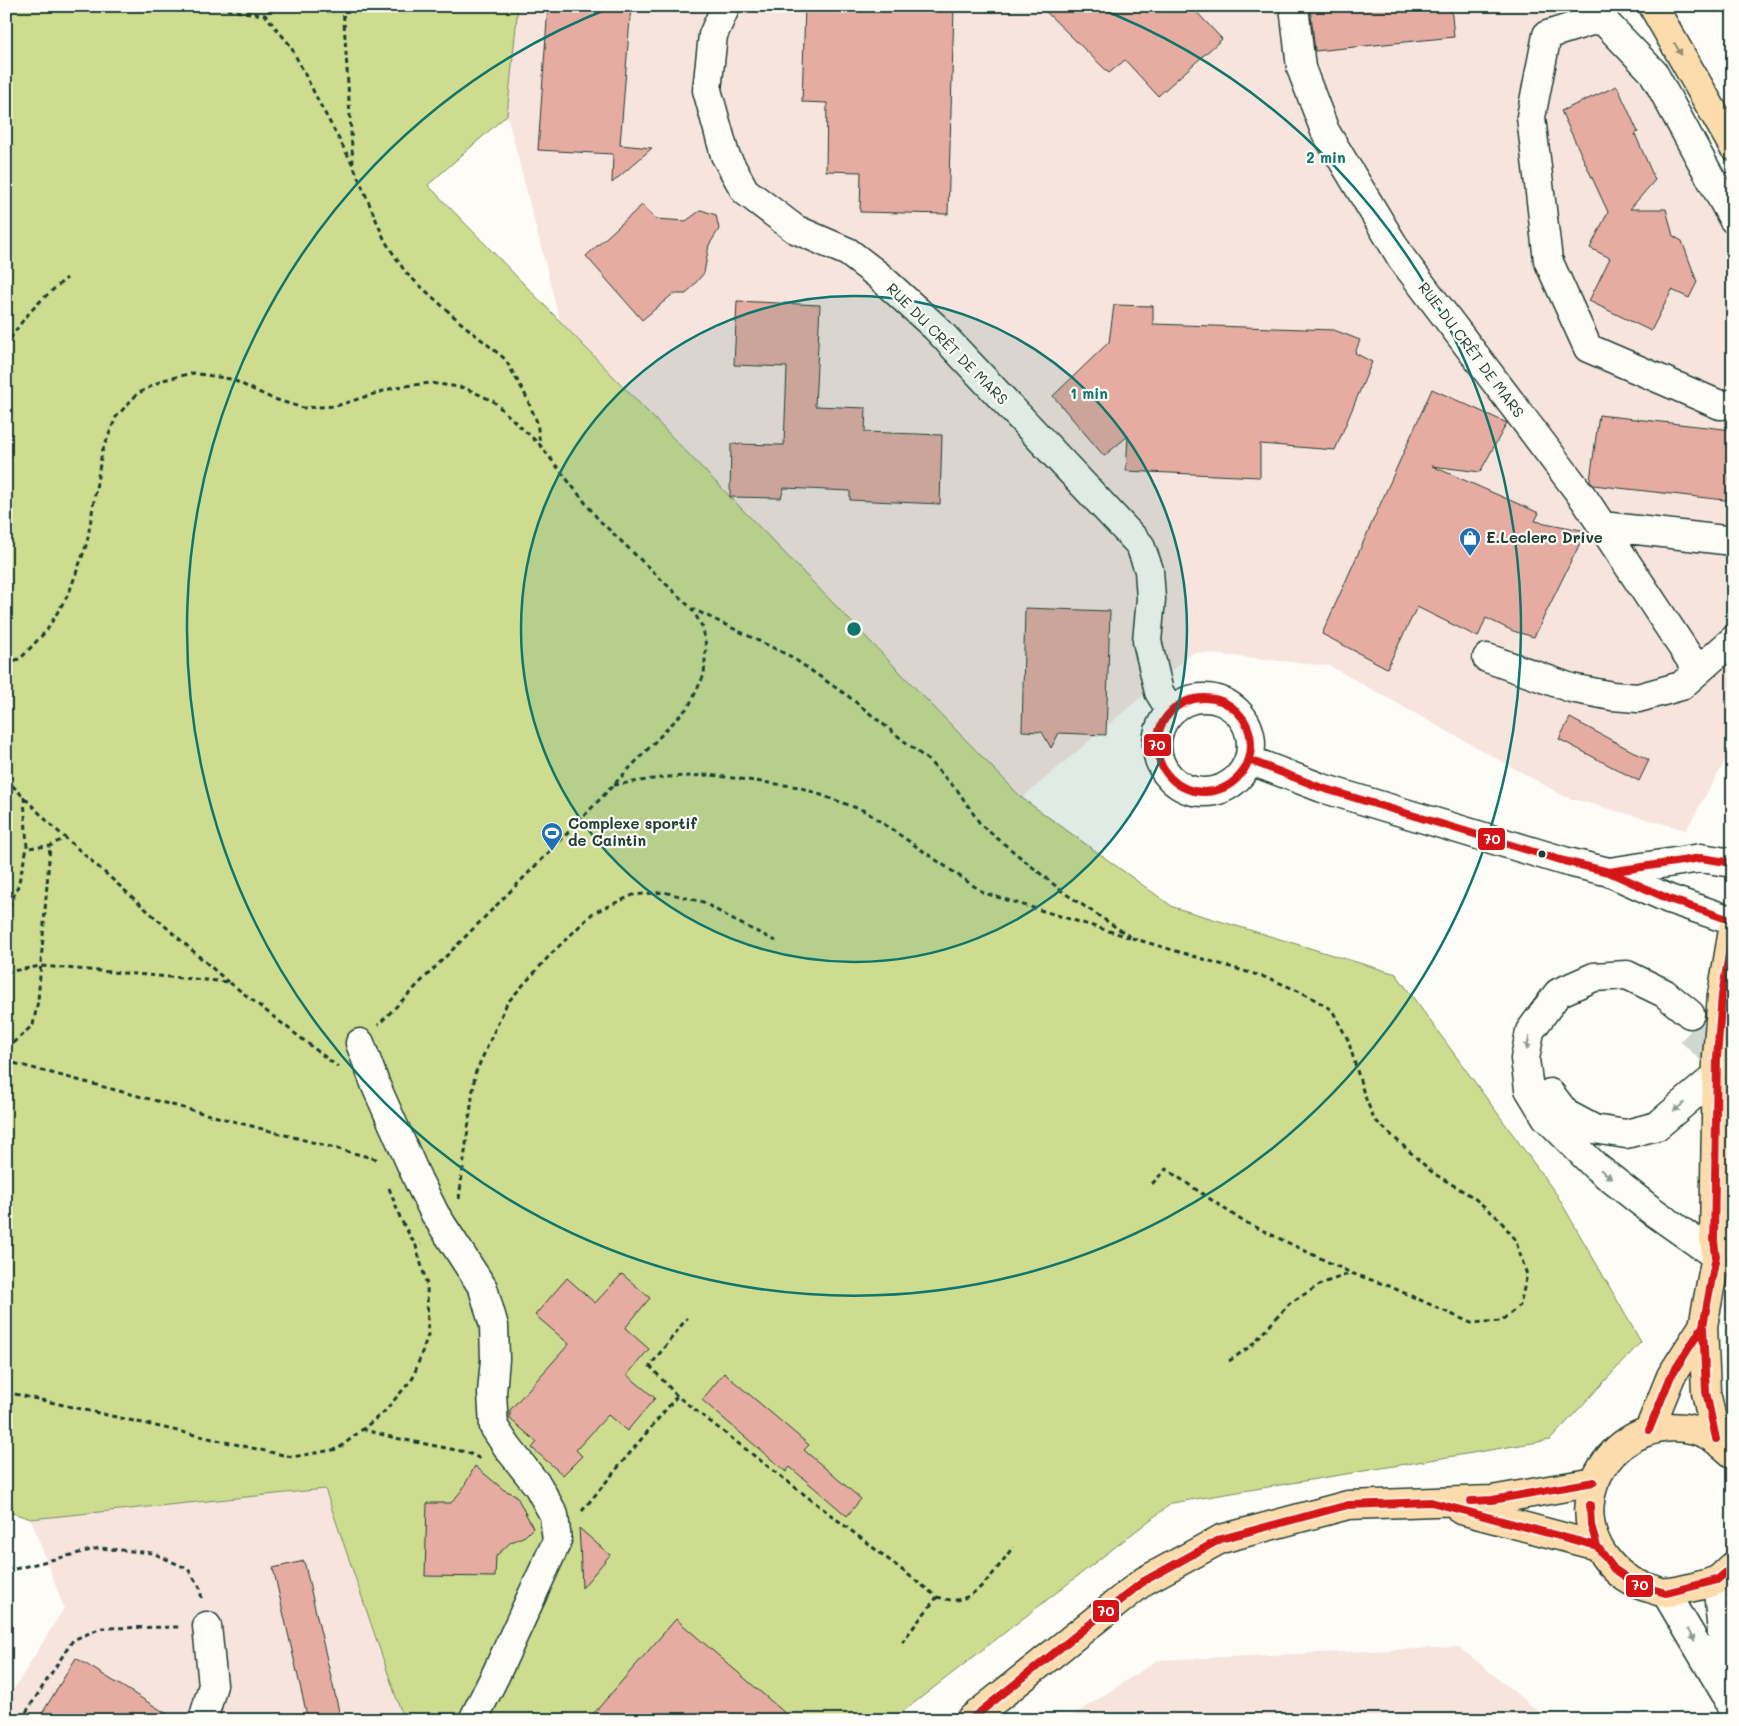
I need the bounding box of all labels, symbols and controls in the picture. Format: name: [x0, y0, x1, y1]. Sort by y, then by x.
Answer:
one-way arrow: [1673, 42, 1682, 55]
text: 2 min: [1306, 147, 1346, 167]
street label: RUE DU CRÊT DE MARS: [883, 278, 1013, 408]
street label: RUE DU CRÊT DE MARS: [1414, 278, 1529, 421]
text: 1 min: [1070, 383, 1108, 403]
shop icon: E.Leclerc Drive: [1458, 526, 1482, 557]
place label: E.Leclerc Drive: [1486, 527, 1603, 547]
centre of rings: [845, 620, 863, 638]
line badge: 70: [1143, 733, 1172, 757]
text: 70: [1149, 735, 1165, 754]
place label: Complexe sportif de Caintin: [568, 813, 697, 850]
sports icon: Complexe sportif de Caintin: [540, 821, 564, 852]
line badge: 70: [1477, 827, 1506, 851]
text: 70: [1484, 829, 1500, 848]
unlabelled marker: [1537, 849, 1547, 859]
one-way arrow: [1523, 1035, 1531, 1051]
one-way arrow: [1673, 1101, 1686, 1112]
one-way arrow: [1599, 1169, 1612, 1180]
line badge: 70: [1625, 1574, 1654, 1598]
text: 70: [1632, 1575, 1648, 1594]
line badge: 70: [1092, 1599, 1120, 1623]
text: 70: [1098, 1601, 1114, 1620]
one-way arrow: [1686, 1628, 1695, 1641]

